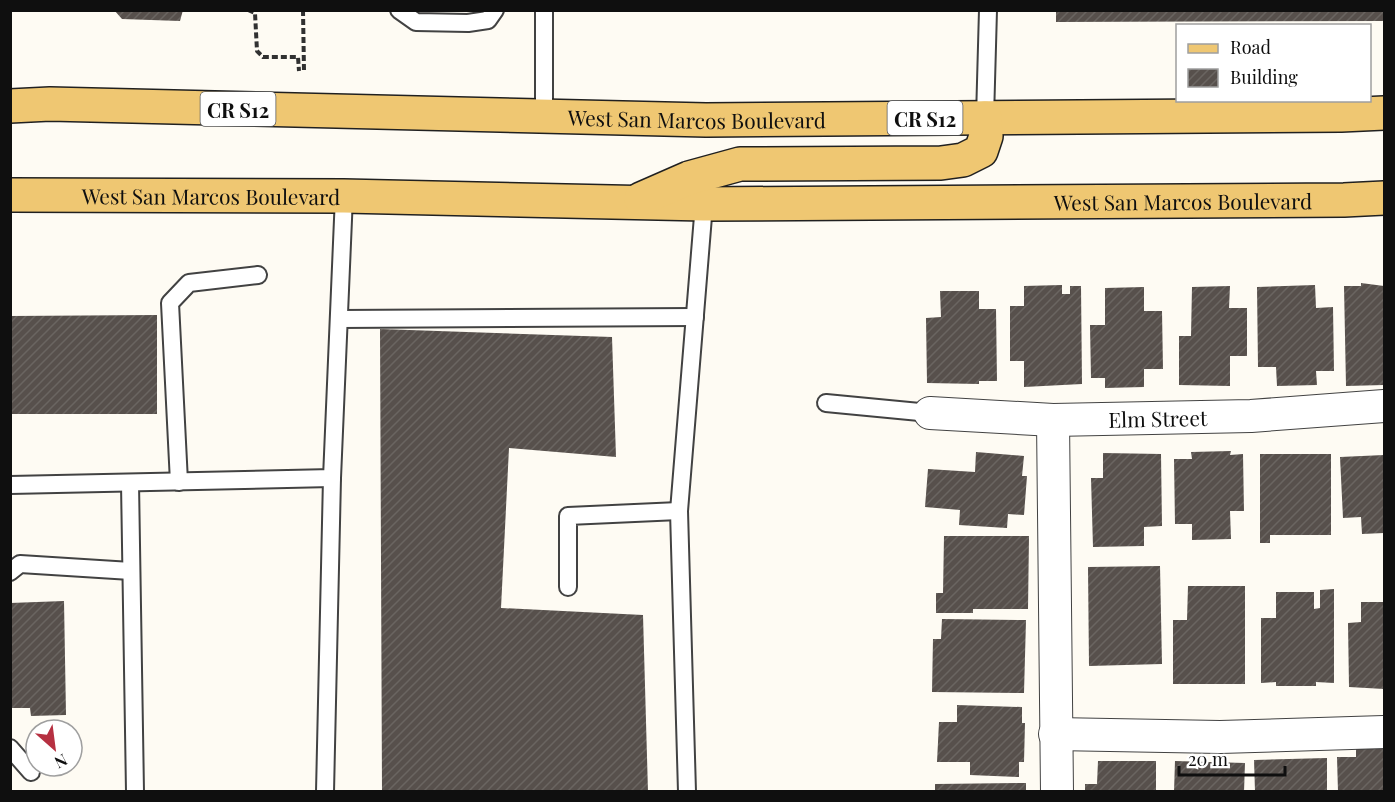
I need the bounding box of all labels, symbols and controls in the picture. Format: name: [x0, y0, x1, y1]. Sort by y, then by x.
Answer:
legend: [1176, 24, 1371, 102]
text: Road: [1230, 35, 1271, 59]
text: Building: [1230, 65, 1298, 89]
road number: CR S12: [200, 92, 276, 126]
road number: CR S12: [888, 101, 962, 135]
street label: West San Marcos Boulevard: [566, 103, 826, 134]
street label: West San Marcos Boulevard: [81, 181, 340, 210]
street label: West San Marcos Boulevard: [1053, 186, 1312, 216]
street label: Elm Street: [1108, 403, 1208, 433]
north arrow: [24, 718, 84, 778]
scale bar: [1179, 739, 1286, 777]
text: 20 m: [1188, 747, 1228, 771]
text: N: [51, 750, 71, 774]

